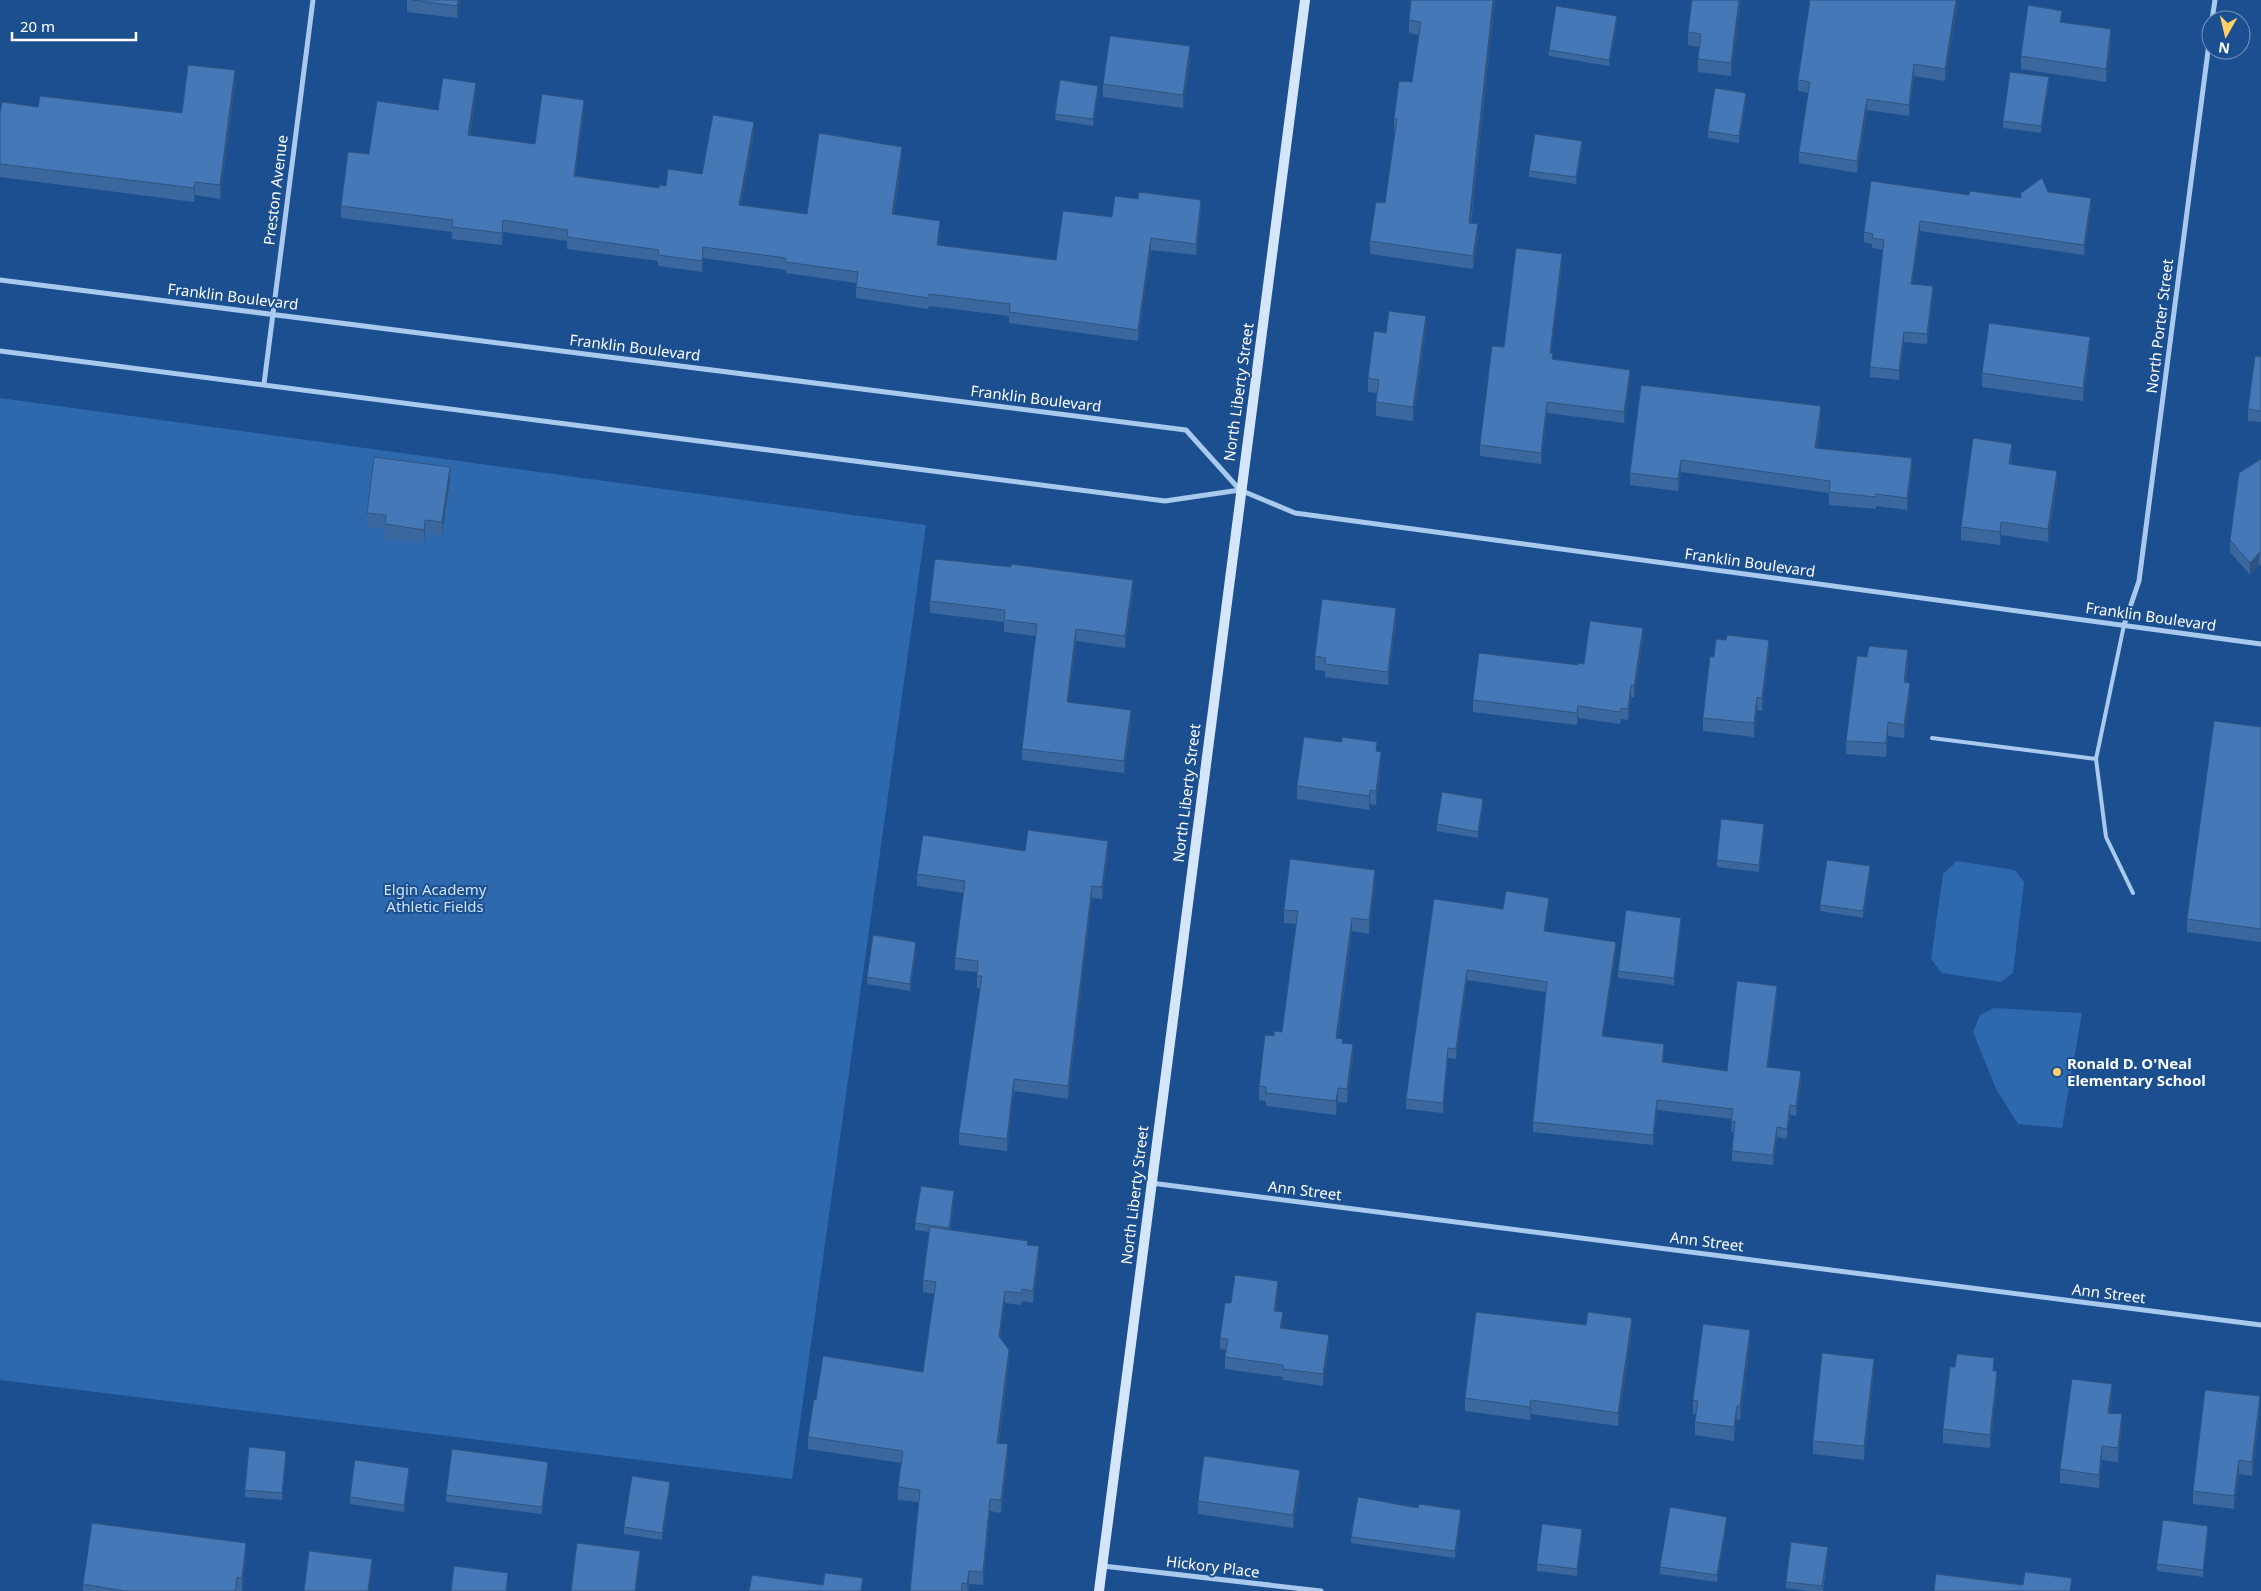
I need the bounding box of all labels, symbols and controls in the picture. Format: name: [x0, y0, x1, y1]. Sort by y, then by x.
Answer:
scale bar: [12, 10, 136, 42]
north arrow: [2201, 10, 2251, 60]
text: 20 m: [20, 16, 55, 36]
text: N: [2217, 38, 2231, 59]
street label: Preston Avenue: [258, 134, 292, 246]
street label: North Porter Street: [2141, 257, 2177, 394]
street label: Franklin Boulevard: [166, 278, 300, 314]
street label: North Liberty Street: [1218, 321, 1258, 463]
street label: Franklin Boulevard: [568, 329, 702, 365]
street label: Franklin Boulevard: [969, 380, 1103, 416]
street label: Franklin Boulevard: [1683, 543, 1817, 581]
street label: Franklin Boulevard: [2084, 597, 2218, 635]
street label: North Liberty Street: [1168, 722, 1205, 864]
park label: Elgin Academy Athletic Fields: [383, 879, 487, 916]
place label: Ronald D. O'Neal Elementary School: [2067, 1053, 2206, 1090]
marker: Ronald D. O'Neal Elementary School: [2051, 1066, 2063, 1078]
street label: North Liberty Street: [1116, 1124, 1153, 1266]
street label: Ann Street: [1267, 1176, 1343, 1205]
street label: Ann Street: [1669, 1227, 1745, 1256]
street label: Ann Street: [2071, 1279, 2147, 1308]
street label: Hickory Place: [1165, 1550, 1261, 1582]

